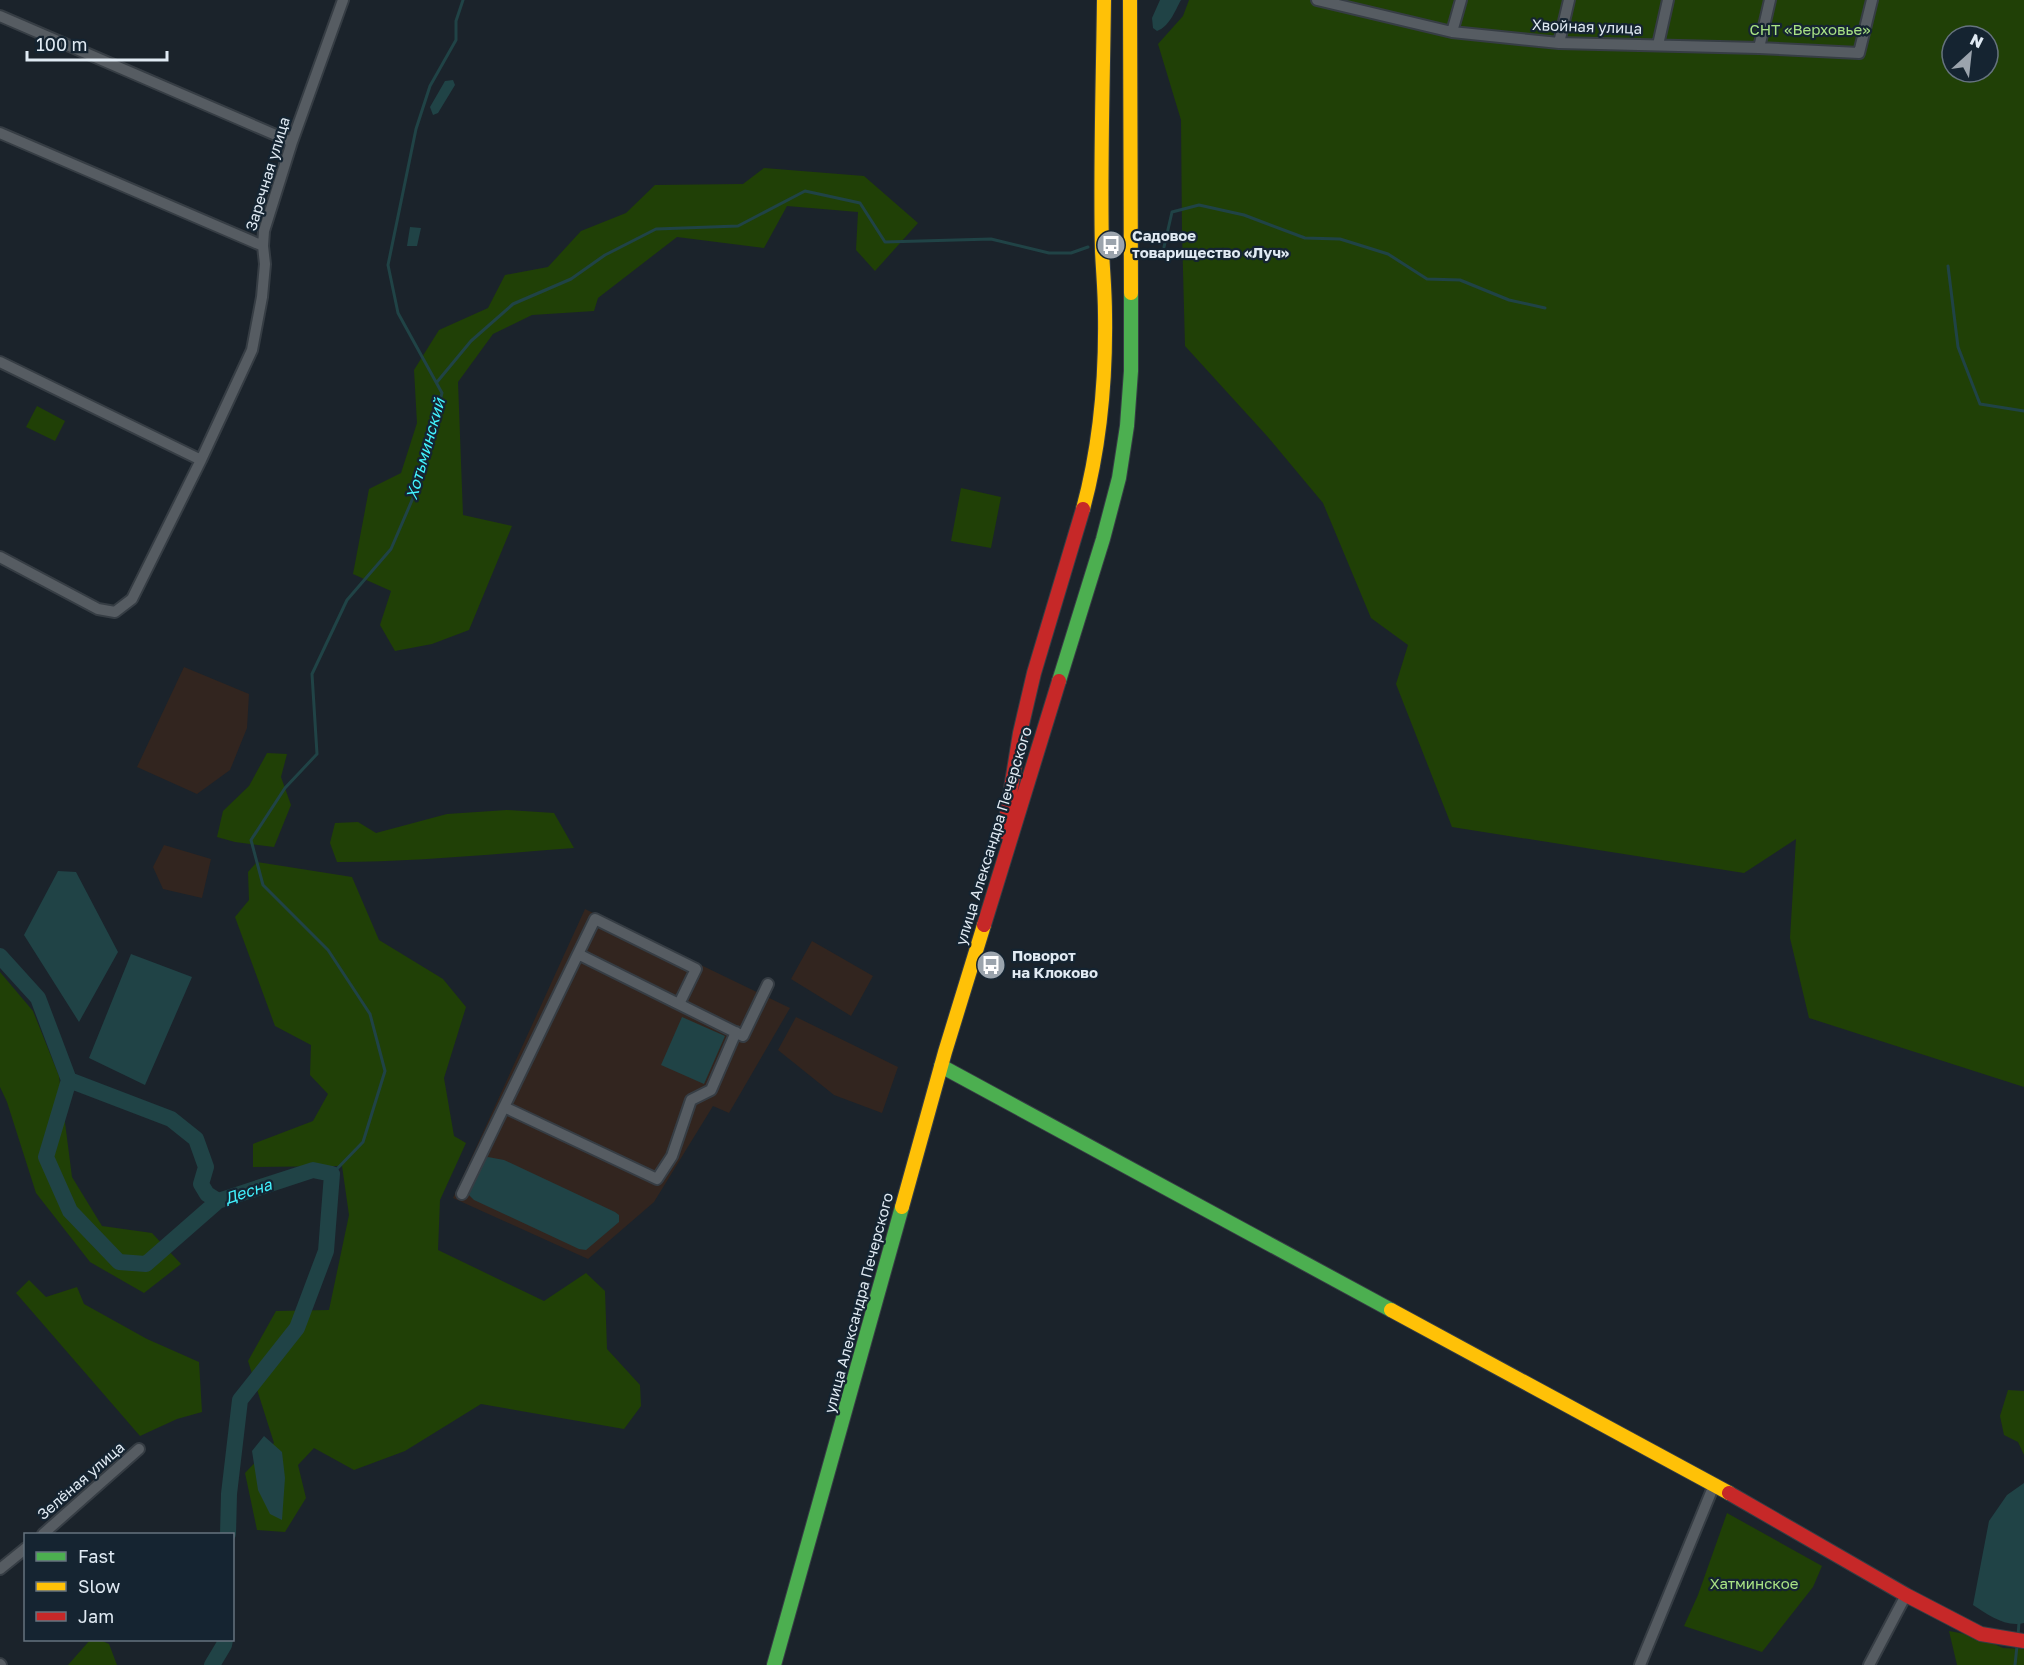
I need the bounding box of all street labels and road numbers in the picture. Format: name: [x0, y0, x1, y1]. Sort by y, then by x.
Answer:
street label: Хвойная улица: [1532, 15, 1643, 37]
street label: Заречная улица: [241, 115, 293, 233]
street label: улица Александра Печерского: [951, 724, 1035, 947]
street label: улица Александра Печерского: [820, 1190, 896, 1415]
street label: Зелёная улица: [33, 1438, 128, 1523]

